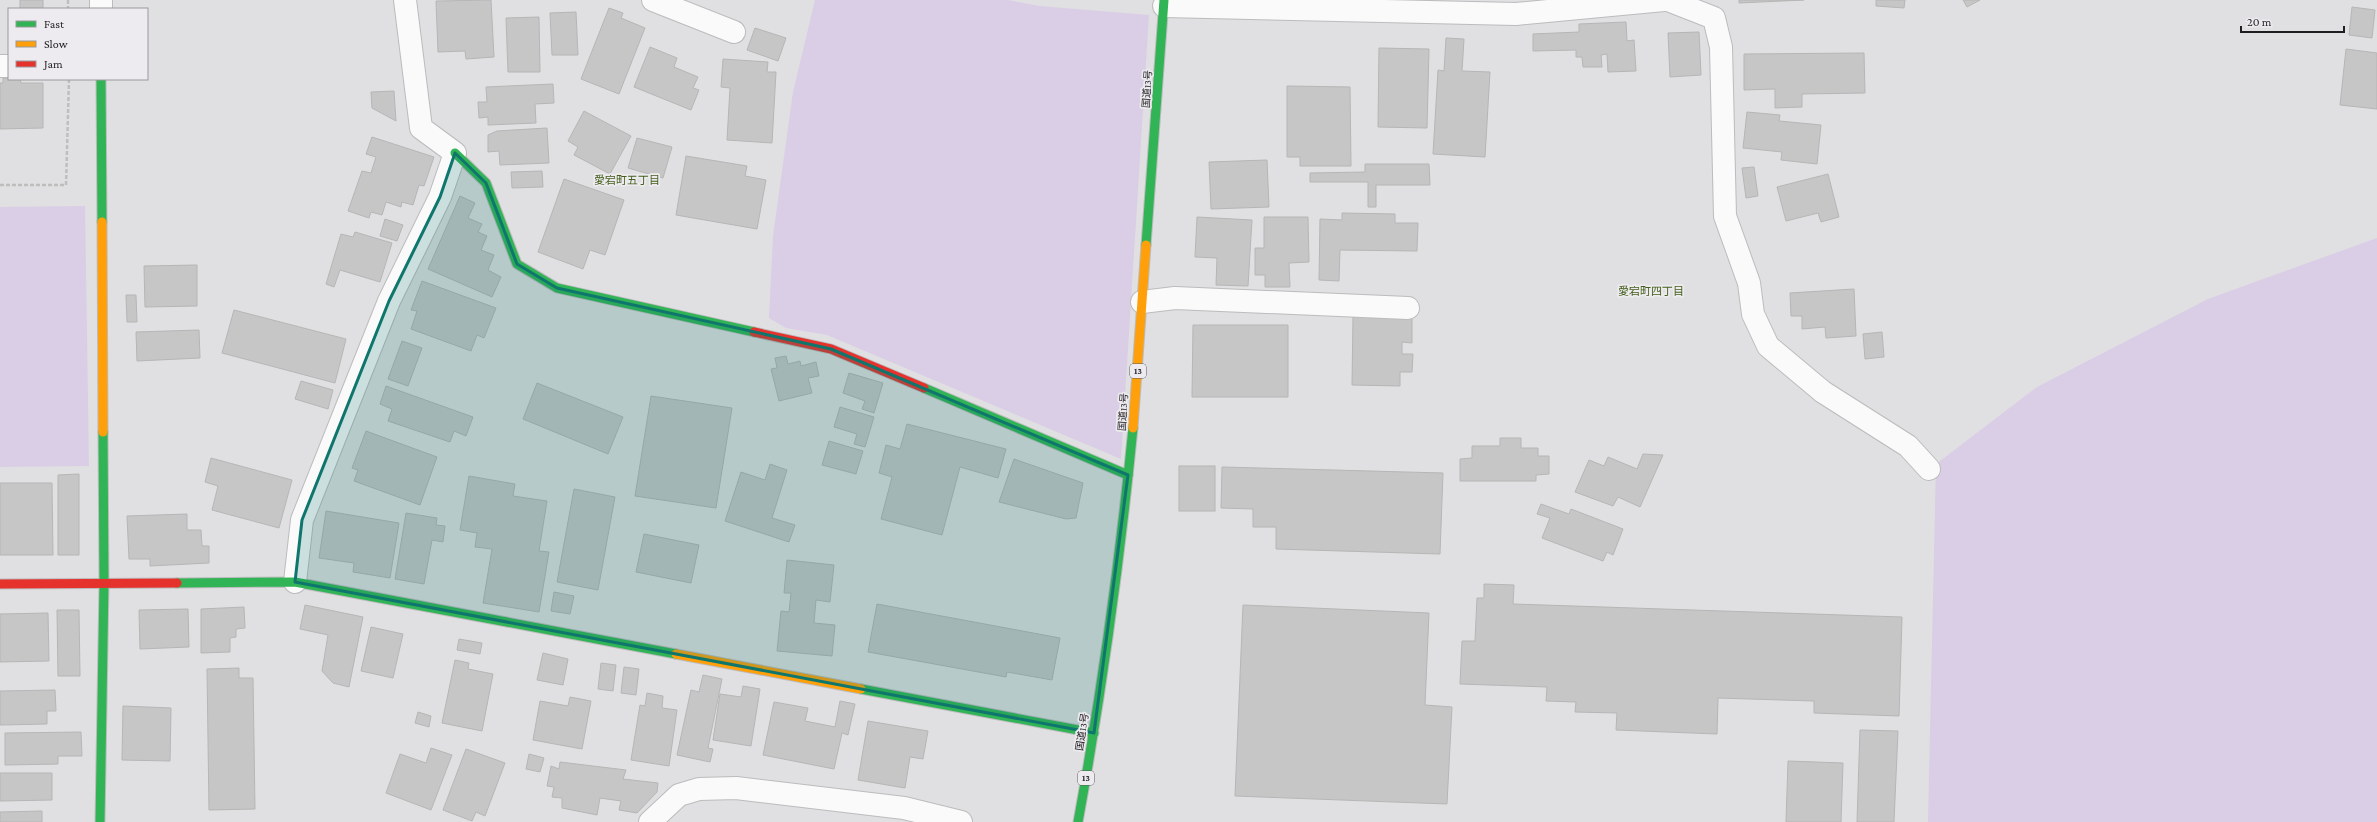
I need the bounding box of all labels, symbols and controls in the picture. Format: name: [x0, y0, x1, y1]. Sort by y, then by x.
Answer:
legend: [8, 8, 148, 80]
scale bar: [2241, 8, 2344, 34]
text: 20 m: [2247, 15, 2272, 29]
text: Fast: [44, 17, 65, 31]
text: Slow: [44, 37, 68, 51]
text: Jam: [43, 57, 63, 71]
street label: 国道13号: [1140, 70, 1154, 108]
district label: 愛宕町五丁目: [594, 174, 660, 186]
district label: 愛宕町四丁目: [1618, 285, 1684, 297]
road number: 13: [1130, 364, 1146, 378]
street label: 国道13号: [1116, 393, 1130, 431]
street label: 国道13号: [1074, 712, 1090, 752]
road number: 13: [1078, 771, 1094, 785]

